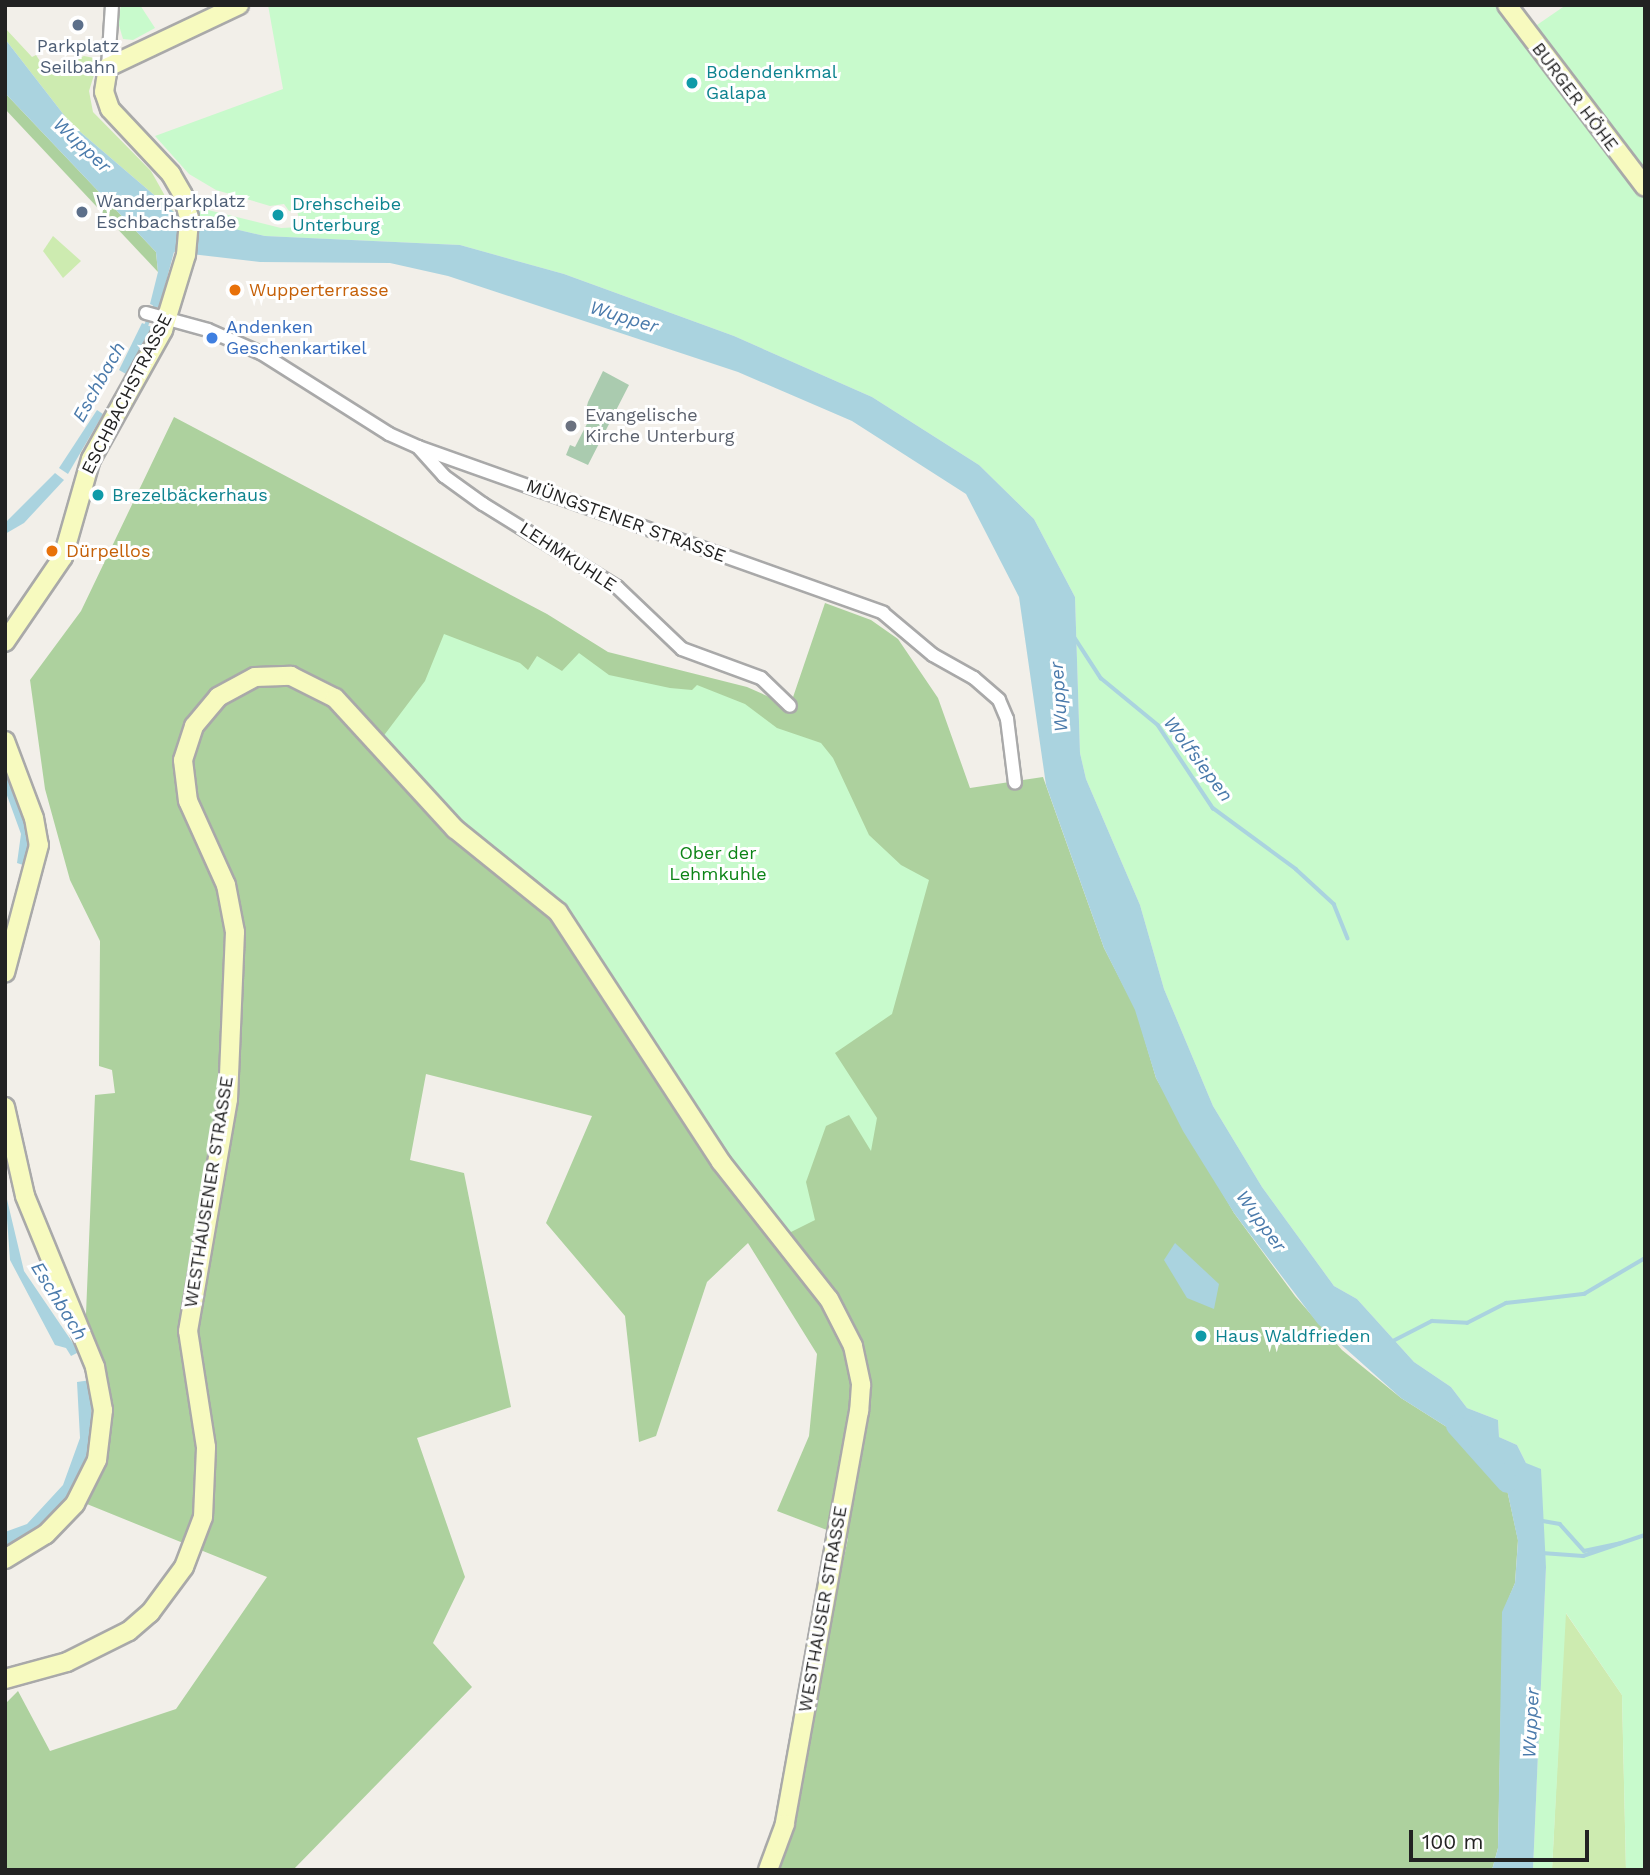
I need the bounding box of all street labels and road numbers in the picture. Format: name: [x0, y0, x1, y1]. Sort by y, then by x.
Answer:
street label: BURGER HÖHE: [1527, 38, 1623, 156]
street label: ESCHBACHSTRASSE: [77, 310, 177, 478]
street label: MÜNGSTENER STRASSE: [523, 475, 729, 567]
street label: LEHMKUHLE: [516, 518, 620, 596]
street label: WESTHAUSENER STRASSE: [180, 1075, 238, 1309]
street label: WESTHAUSER STRASSE: [794, 1504, 852, 1714]

